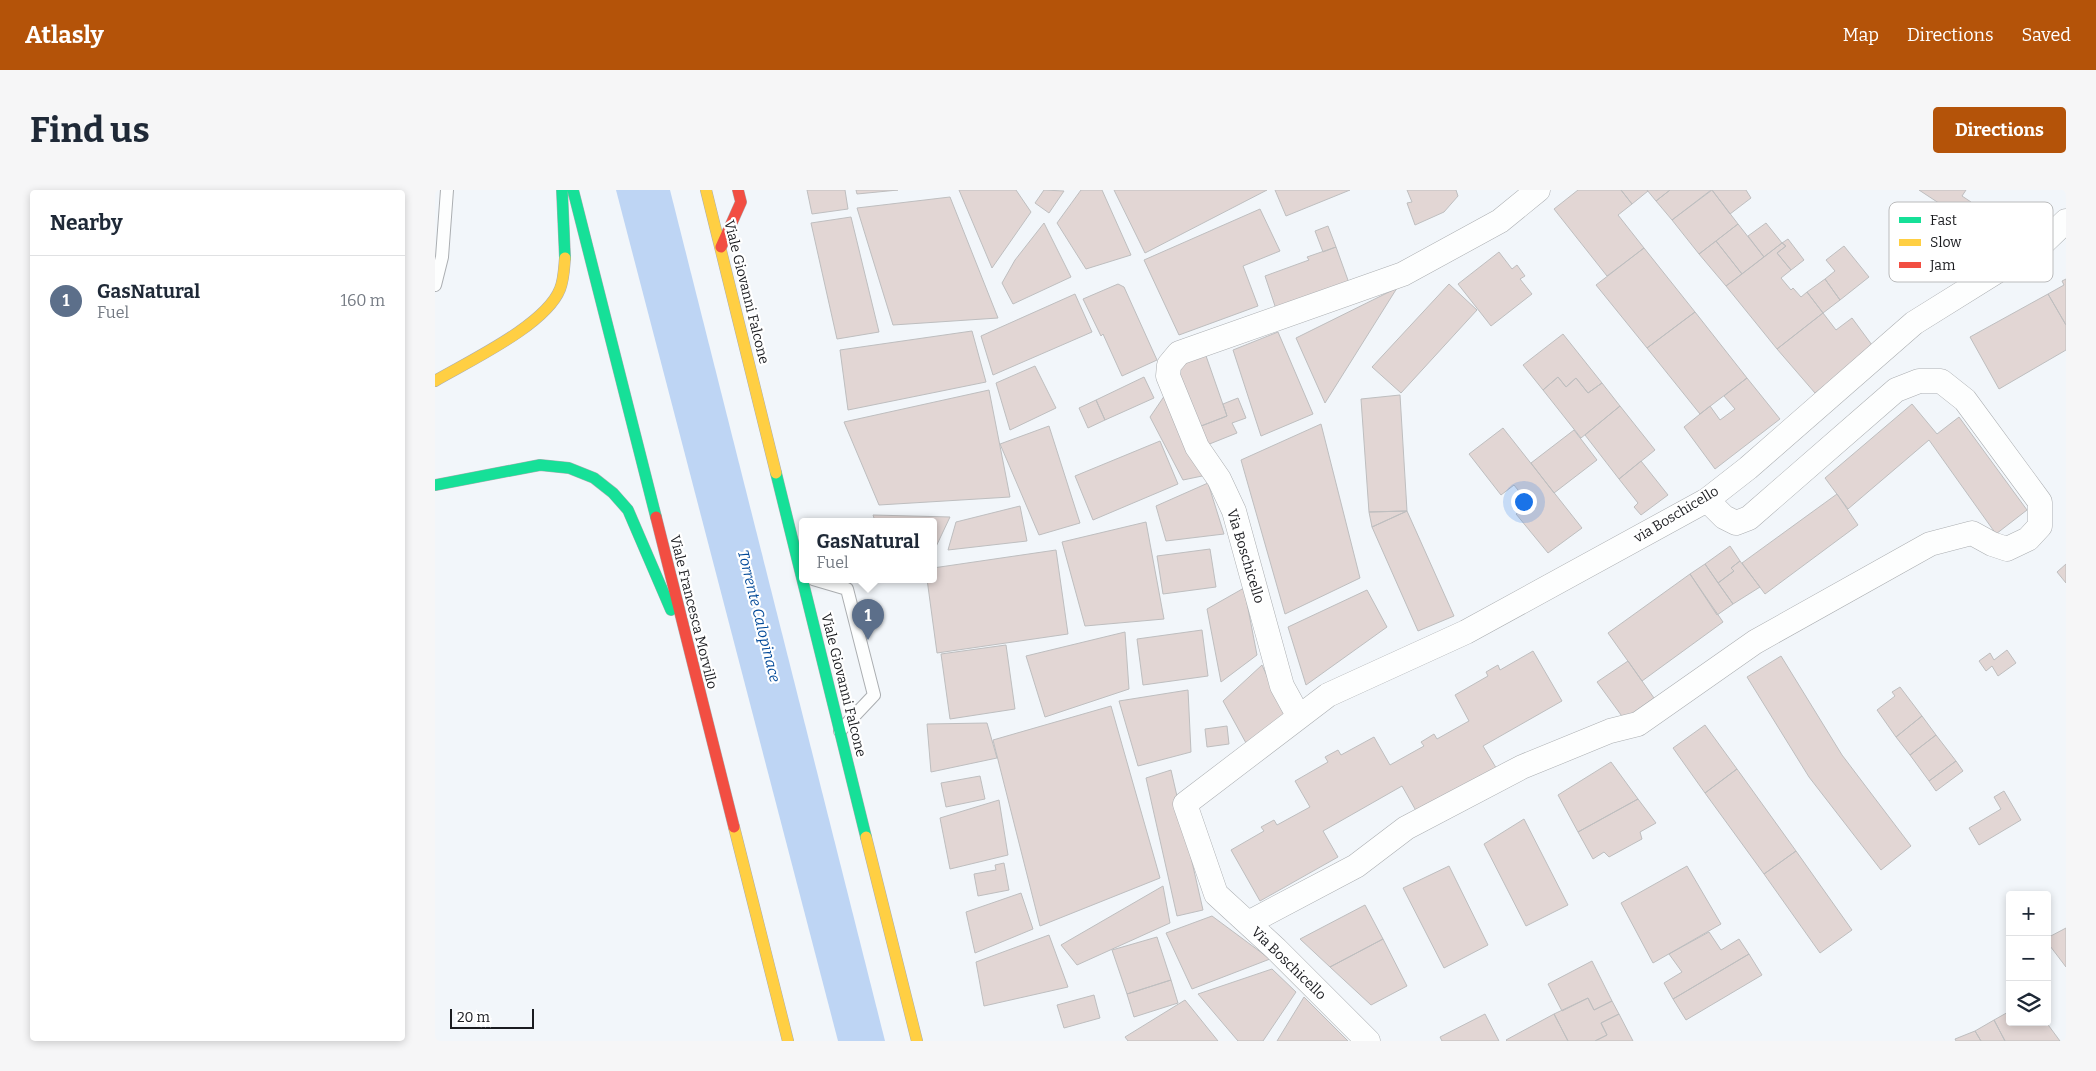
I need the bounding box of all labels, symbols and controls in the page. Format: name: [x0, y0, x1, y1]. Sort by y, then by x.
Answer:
text: Atlasly: [25, 21, 104, 49]
text: Map: [1843, 24, 1879, 46]
text: Directions: [1907, 24, 1994, 46]
text: Saved: [2022, 24, 2071, 46]
button: Directions: [1933, 107, 2066, 153]
text: Find us: [30, 109, 150, 151]
legend: [1889, 202, 2053, 282]
text: Nearby: [50, 210, 123, 236]
text: Fast: [1930, 212, 1957, 229]
street label: Viale Giovanni Falcone: [720, 218, 773, 366]
text: Slow: [1930, 234, 1962, 251]
text: Jam: [1929, 257, 1956, 274]
text: GasNatural: [97, 280, 200, 303]
text: 1: [63, 291, 69, 310]
text: 160 m: [340, 291, 385, 310]
text: Fuel: [97, 303, 129, 322]
street label: via Boschicello: [1630, 482, 1722, 547]
your location: [1511, 489, 1537, 515]
street label: Via Boschicello: [1223, 507, 1268, 605]
popup: [799, 518, 937, 583]
text: GasNatural: [816, 530, 920, 553]
street label: Viale Francesca Morvillo: [666, 533, 721, 691]
water label: Torrente Calopinace: [734, 548, 784, 684]
text: Fuel: [816, 553, 849, 572]
pin: 1: [852, 599, 884, 640]
street label: Viale Giovanni Falcone: [817, 611, 870, 759]
map controls: [2006, 891, 2051, 1026]
button: +: [2006, 891, 2051, 936]
street label: Via Boschicello: [1248, 923, 1330, 1003]
button: −: [2006, 936, 2051, 981]
button: layers: [2006, 981, 2051, 1026]
scale bar: [450, 1006, 534, 1029]
text: 20 m: [457, 1009, 490, 1026]

